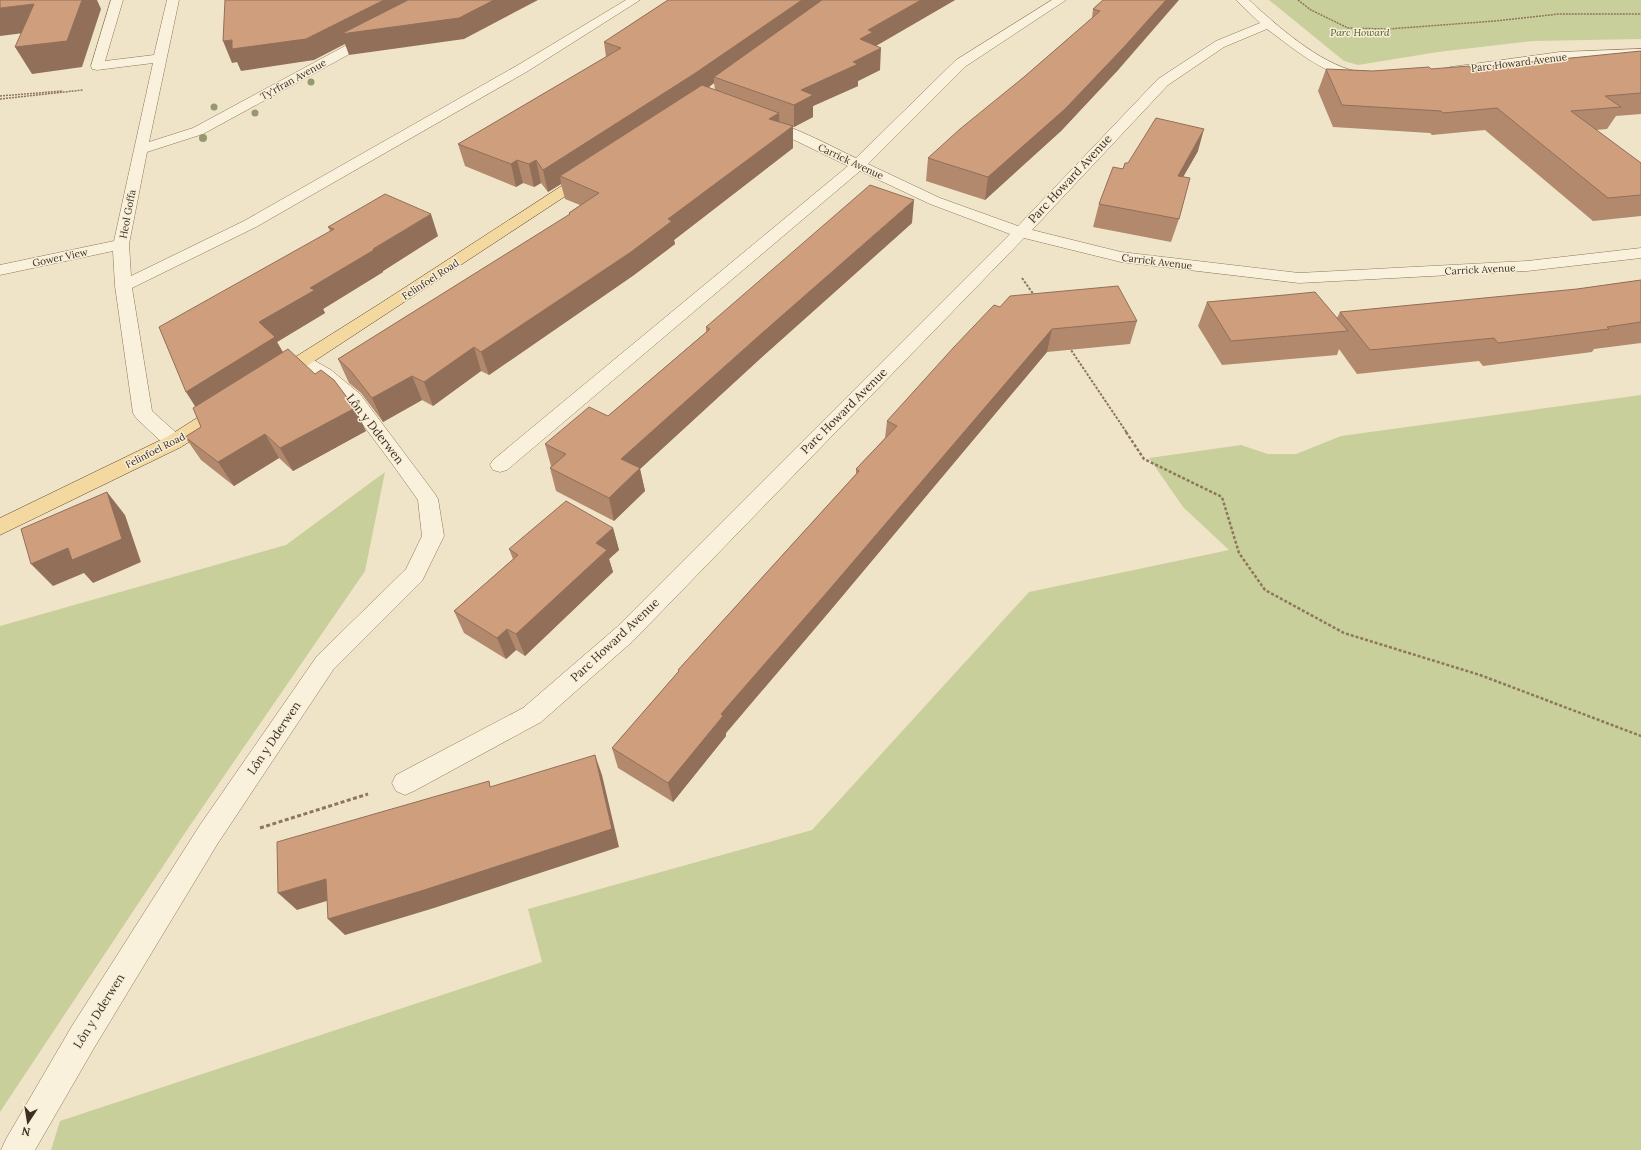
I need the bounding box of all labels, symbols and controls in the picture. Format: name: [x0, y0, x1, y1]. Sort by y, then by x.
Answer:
park label: Parc Howard: [1330, 26, 1390, 39]
street label: Parc Howard Avenue: [1470, 50, 1568, 75]
street label: Ty'rfran Avenue: [258, 56, 329, 103]
street label: Parc Howard Avenue: [1025, 131, 1115, 226]
street label: Carrick Avenue: [816, 141, 886, 183]
street label: Heol Goffa: [116, 189, 139, 240]
street label: Gower View: [31, 245, 89, 270]
street label: Carrick Avenue: [1121, 251, 1193, 272]
street label: Felinfoel Road: [399, 256, 461, 303]
street label: Carrick Avenue: [1444, 261, 1516, 278]
street label: Parc Howard Avenue: [797, 364, 890, 457]
street label: Lôn y Dderwen: [343, 391, 407, 467]
street label: Felinfoel Road: [123, 430, 187, 471]
street label: Parc Howard Avenue: [567, 594, 663, 685]
street label: Lôn y Dderwen: [244, 698, 304, 777]
street label: Lôn y Dderwen: [70, 971, 127, 1051]
north arrow: [8, 1102, 48, 1142]
text: N: [20, 1124, 32, 1140]

